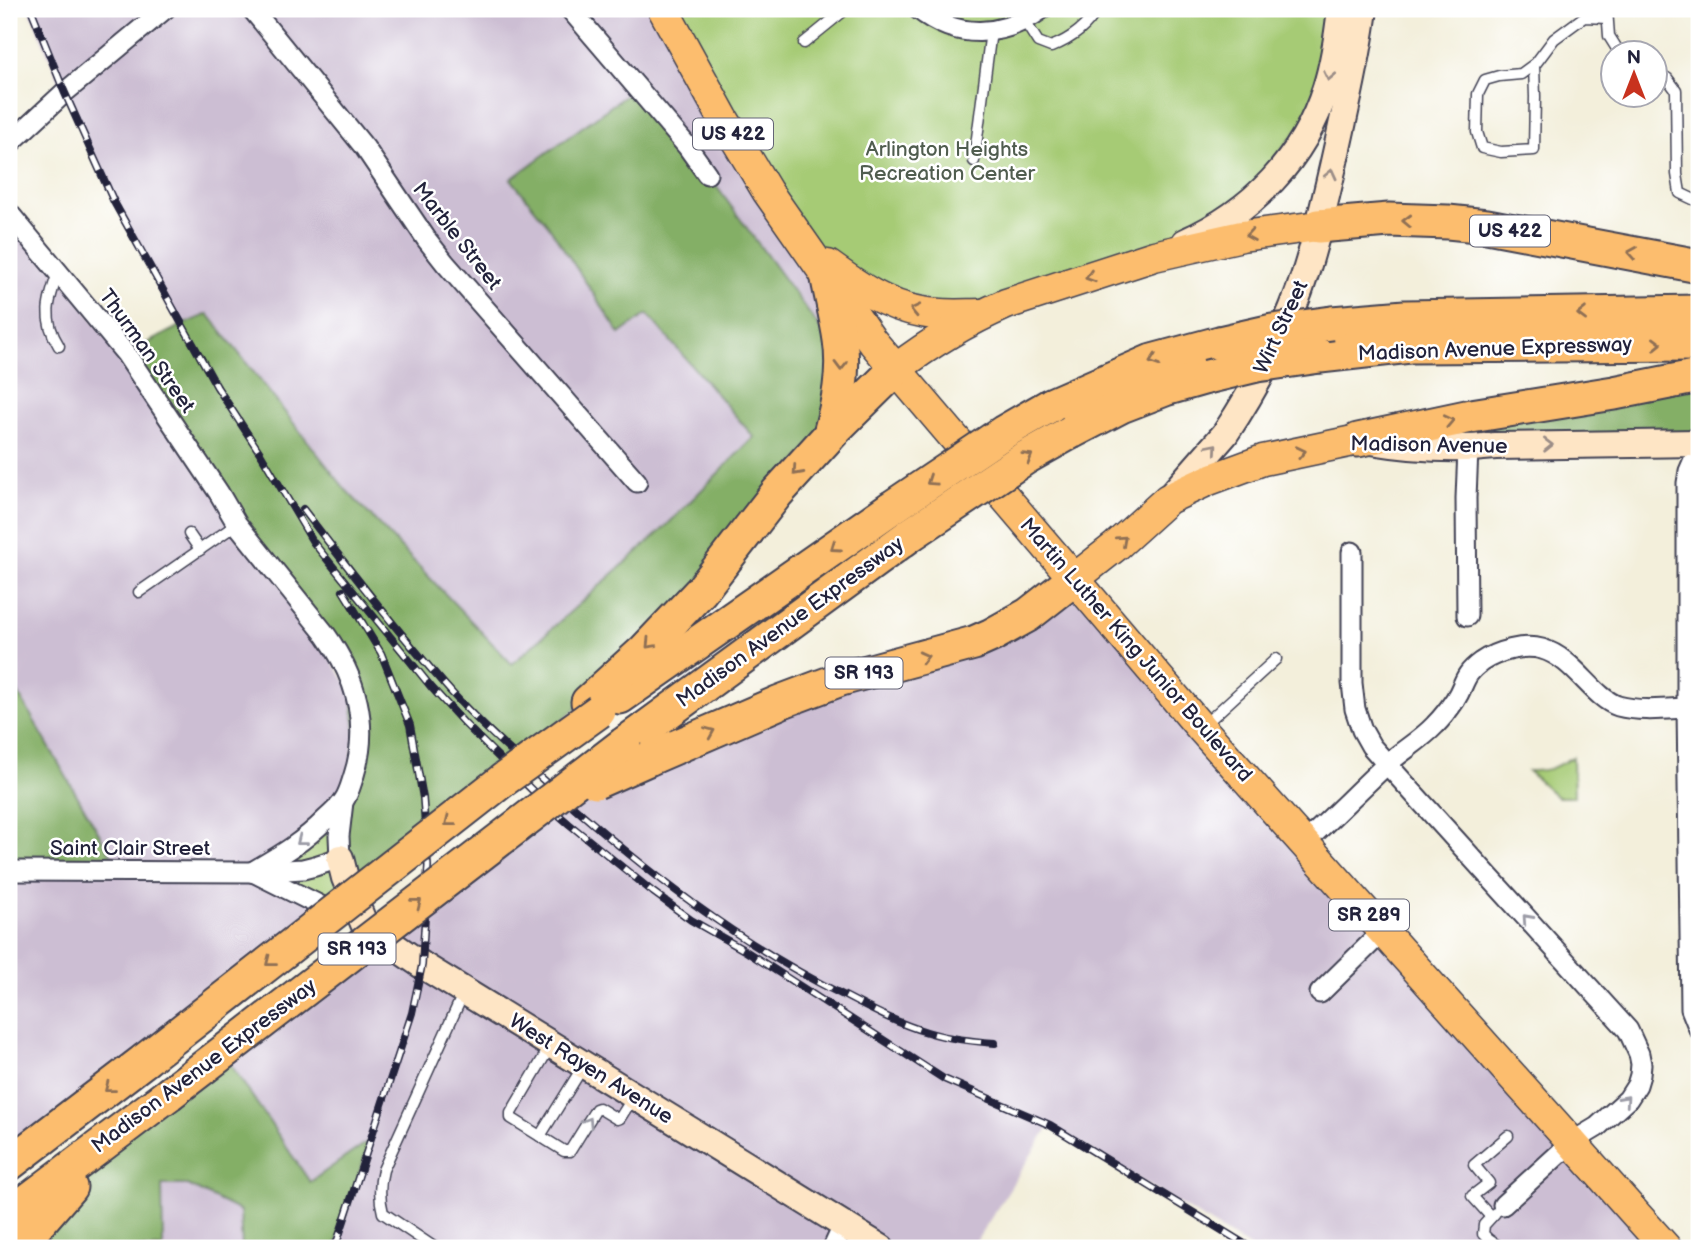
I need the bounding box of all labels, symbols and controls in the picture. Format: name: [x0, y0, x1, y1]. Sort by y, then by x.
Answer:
north arrow: [1600, 38, 1670, 108]
text: N: [1627, 47, 1641, 70]
one-way arrow: [1322, 70, 1337, 82]
road number: US 422: [693, 118, 773, 150]
park label: Arlington Heights Recreation Center: [859, 137, 1035, 186]
one-way arrow: [1323, 168, 1337, 180]
street label: Marble Street: [407, 177, 507, 295]
one-way arrow: [1402, 213, 1413, 228]
road number: US 422: [1470, 216, 1550, 246]
one-way arrow: [1244, 227, 1256, 242]
one-way arrow: [1626, 246, 1638, 261]
one-way arrow: [1084, 269, 1096, 283]
street label: Wirt Street: [1248, 276, 1314, 378]
street label: Thurman Street: [94, 284, 201, 418]
one-way arrow: [909, 304, 921, 319]
one-way arrow: [1576, 306, 1587, 322]
street label: Madison Avenue Expressway: [1357, 332, 1633, 366]
one-way arrow: [1652, 336, 1663, 352]
one-way arrow: [1148, 353, 1160, 367]
one-way arrow: [833, 361, 849, 371]
one-way arrow: [1443, 414, 1455, 429]
street label: Madison Avenue: [1350, 431, 1508, 459]
one-way arrow: [1544, 437, 1554, 453]
one-way arrow: [1205, 443, 1217, 456]
one-way arrow: [1295, 445, 1307, 460]
one-way arrow: [1021, 452, 1034, 465]
one-way arrow: [793, 463, 805, 476]
one-way arrow: [926, 472, 939, 485]
street label: Martin Luther King Junior Boulevard: [1015, 513, 1257, 787]
street label: Madison Avenue Expressway: [672, 531, 909, 713]
one-way arrow: [1114, 536, 1127, 548]
one-way arrow: [830, 539, 843, 551]
one-way arrow: [646, 636, 659, 649]
one-way arrow: [918, 650, 930, 665]
road number: SR 193: [826, 658, 903, 688]
one-way arrow: [703, 726, 716, 740]
one-way arrow: [445, 814, 457, 827]
one-way arrow: [296, 833, 309, 846]
street label: Saint Clair Street: [50, 836, 211, 861]
one-way arrow: [409, 898, 421, 911]
road number: SR 289: [1329, 900, 1409, 931]
one-way arrow: [1523, 914, 1535, 927]
road number: SR 193: [318, 934, 396, 965]
one-way arrow: [265, 954, 278, 967]
street label: Madison Avenue Expressway: [87, 973, 322, 1159]
street label: West Rayen Avenue: [504, 1008, 678, 1130]
one-way arrow: [105, 1079, 117, 1092]
one-way arrow: [1617, 1095, 1629, 1108]
one-way arrow: [579, 1116, 592, 1129]

